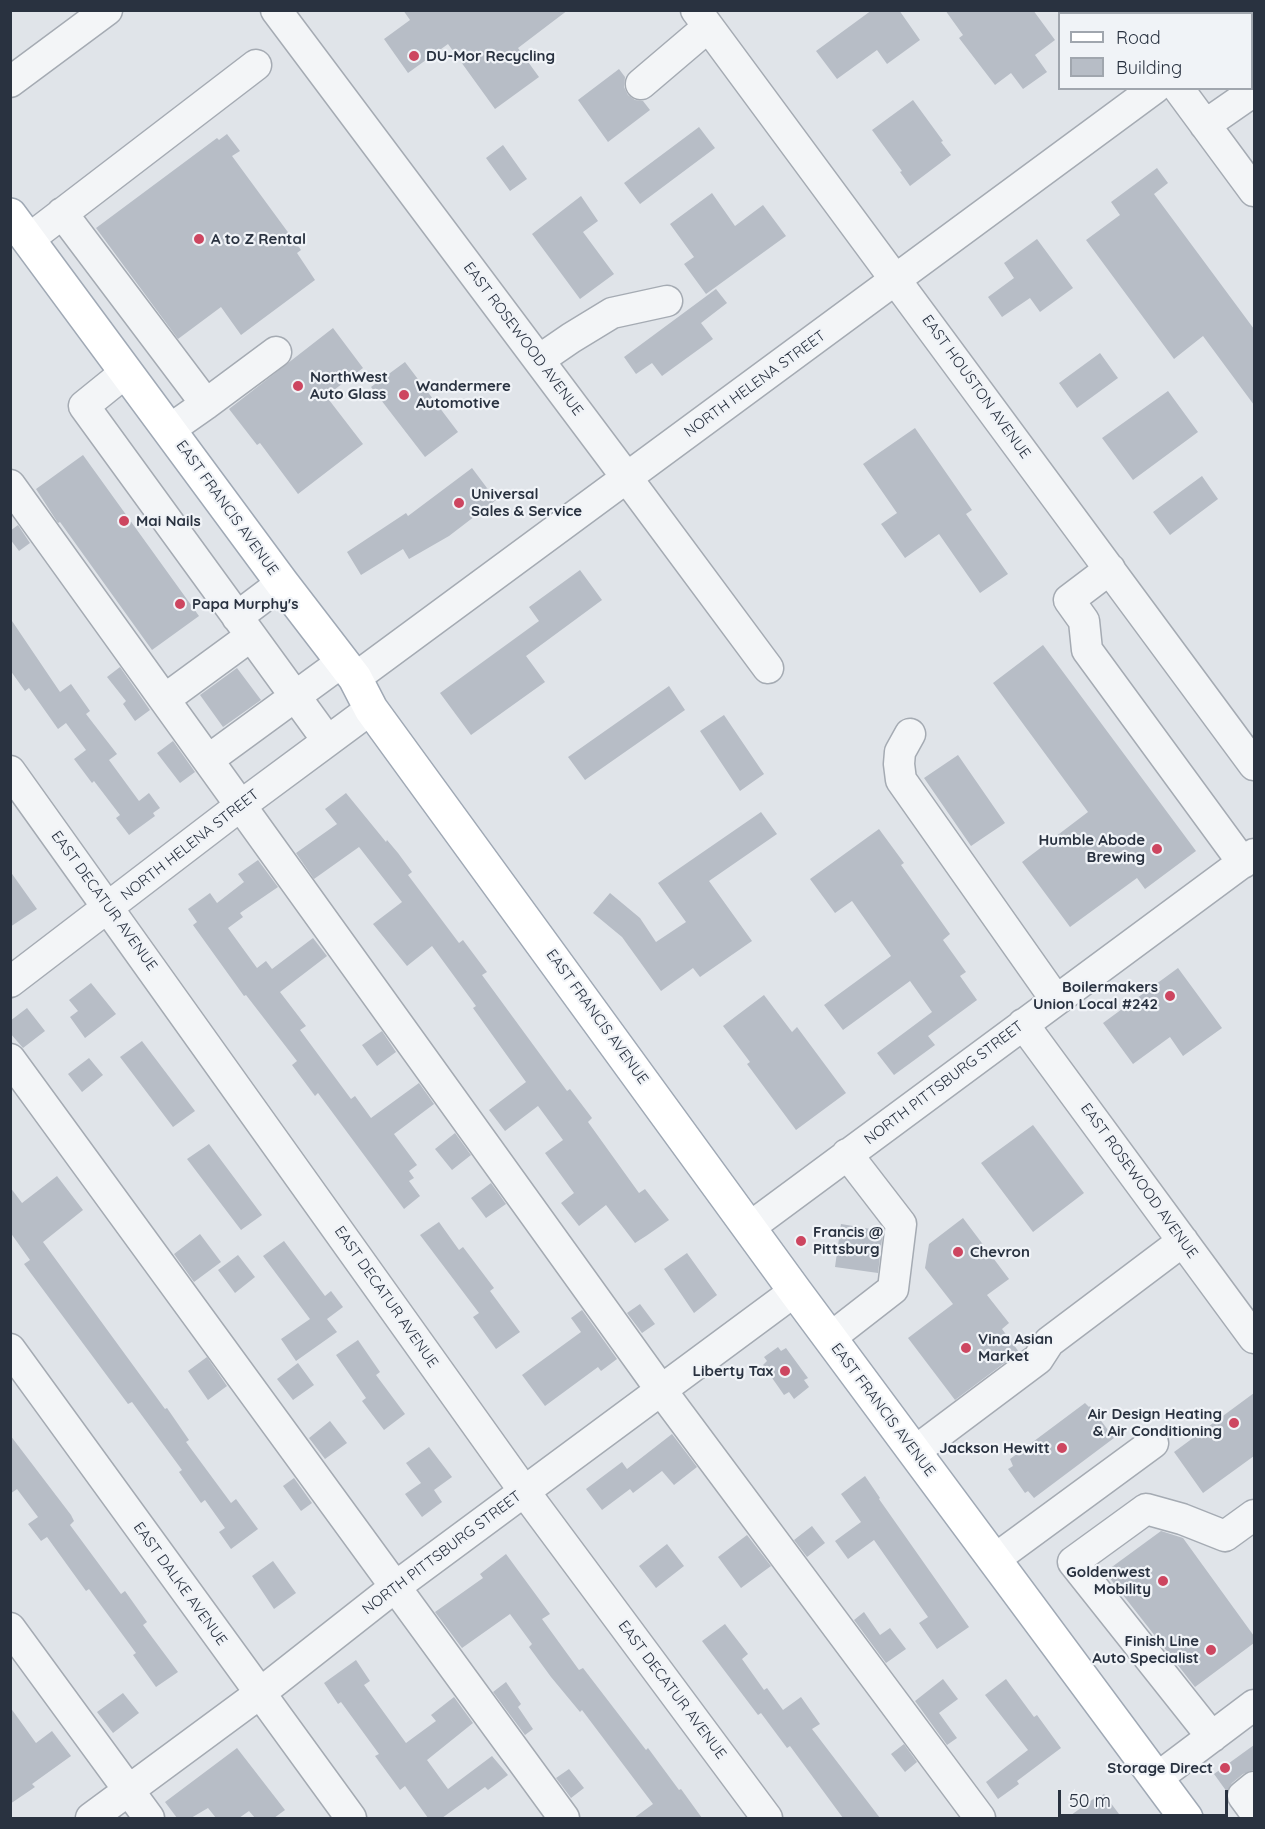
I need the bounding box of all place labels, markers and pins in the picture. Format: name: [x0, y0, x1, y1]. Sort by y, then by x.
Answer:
place label: DU-Mor Recycling: [426, 47, 555, 65]
marker: DU-Mor Recycling: [407, 49, 421, 63]
place label: A to Z Rental: [211, 230, 306, 248]
marker: A to Z Rental: [192, 232, 206, 246]
place label: NorthWest Auto Glass: [310, 368, 388, 403]
place label: Wandermere Automotive: [416, 377, 511, 412]
marker: NorthWest Auto Glass: [291, 379, 305, 393]
marker: Wandermere Automotive: [397, 388, 411, 402]
place label: Universal Sales & Service: [471, 485, 582, 520]
marker: Universal Sales & Service: [452, 496, 466, 510]
place label: Mai Nails: [136, 512, 201, 530]
marker: Mai Nails: [117, 514, 131, 528]
place label: Papa Murphy's: [192, 595, 298, 613]
marker: Papa Murphy's: [173, 597, 187, 611]
place label: Humble Abode Brewing: [1039, 831, 1145, 866]
marker: Humble Abode Brewing: [1150, 842, 1164, 856]
place label: Boilermakers Union Local #242: [1033, 978, 1158, 1013]
marker: Boilermakers Union Local #242: [1163, 989, 1177, 1003]
place label: Francis @ Pittsburg: [813, 1223, 883, 1258]
marker: Francis @ Pittsburg: [794, 1234, 808, 1248]
place label: Chevron: [970, 1243, 1030, 1261]
marker: Chevron: [951, 1245, 965, 1259]
place label: Vina Asian Market: [978, 1330, 1053, 1365]
marker: Vina Asian Market: [959, 1341, 973, 1355]
place label: Liberty Tax: [692, 1362, 773, 1380]
marker: Liberty Tax: [778, 1364, 792, 1378]
place label: Air Design Heating & Air Conditioning: [1088, 1405, 1222, 1440]
marker: Air Design Heating & Air Conditioning: [1227, 1416, 1241, 1430]
place label: Jackson Hewitt: [939, 1439, 1050, 1457]
marker: Jackson Hewitt: [1055, 1441, 1069, 1455]
place label: Goldenwest Mobility: [1066, 1563, 1151, 1598]
marker: Goldenwest Mobility: [1156, 1574, 1170, 1588]
place label: Finish Line Auto Specialist: [1092, 1632, 1199, 1667]
marker: Finish Line Auto Specialist: [1204, 1643, 1218, 1657]
place label: Storage Direct: [1107, 1759, 1213, 1777]
marker: Storage Direct: [1218, 1761, 1232, 1775]

